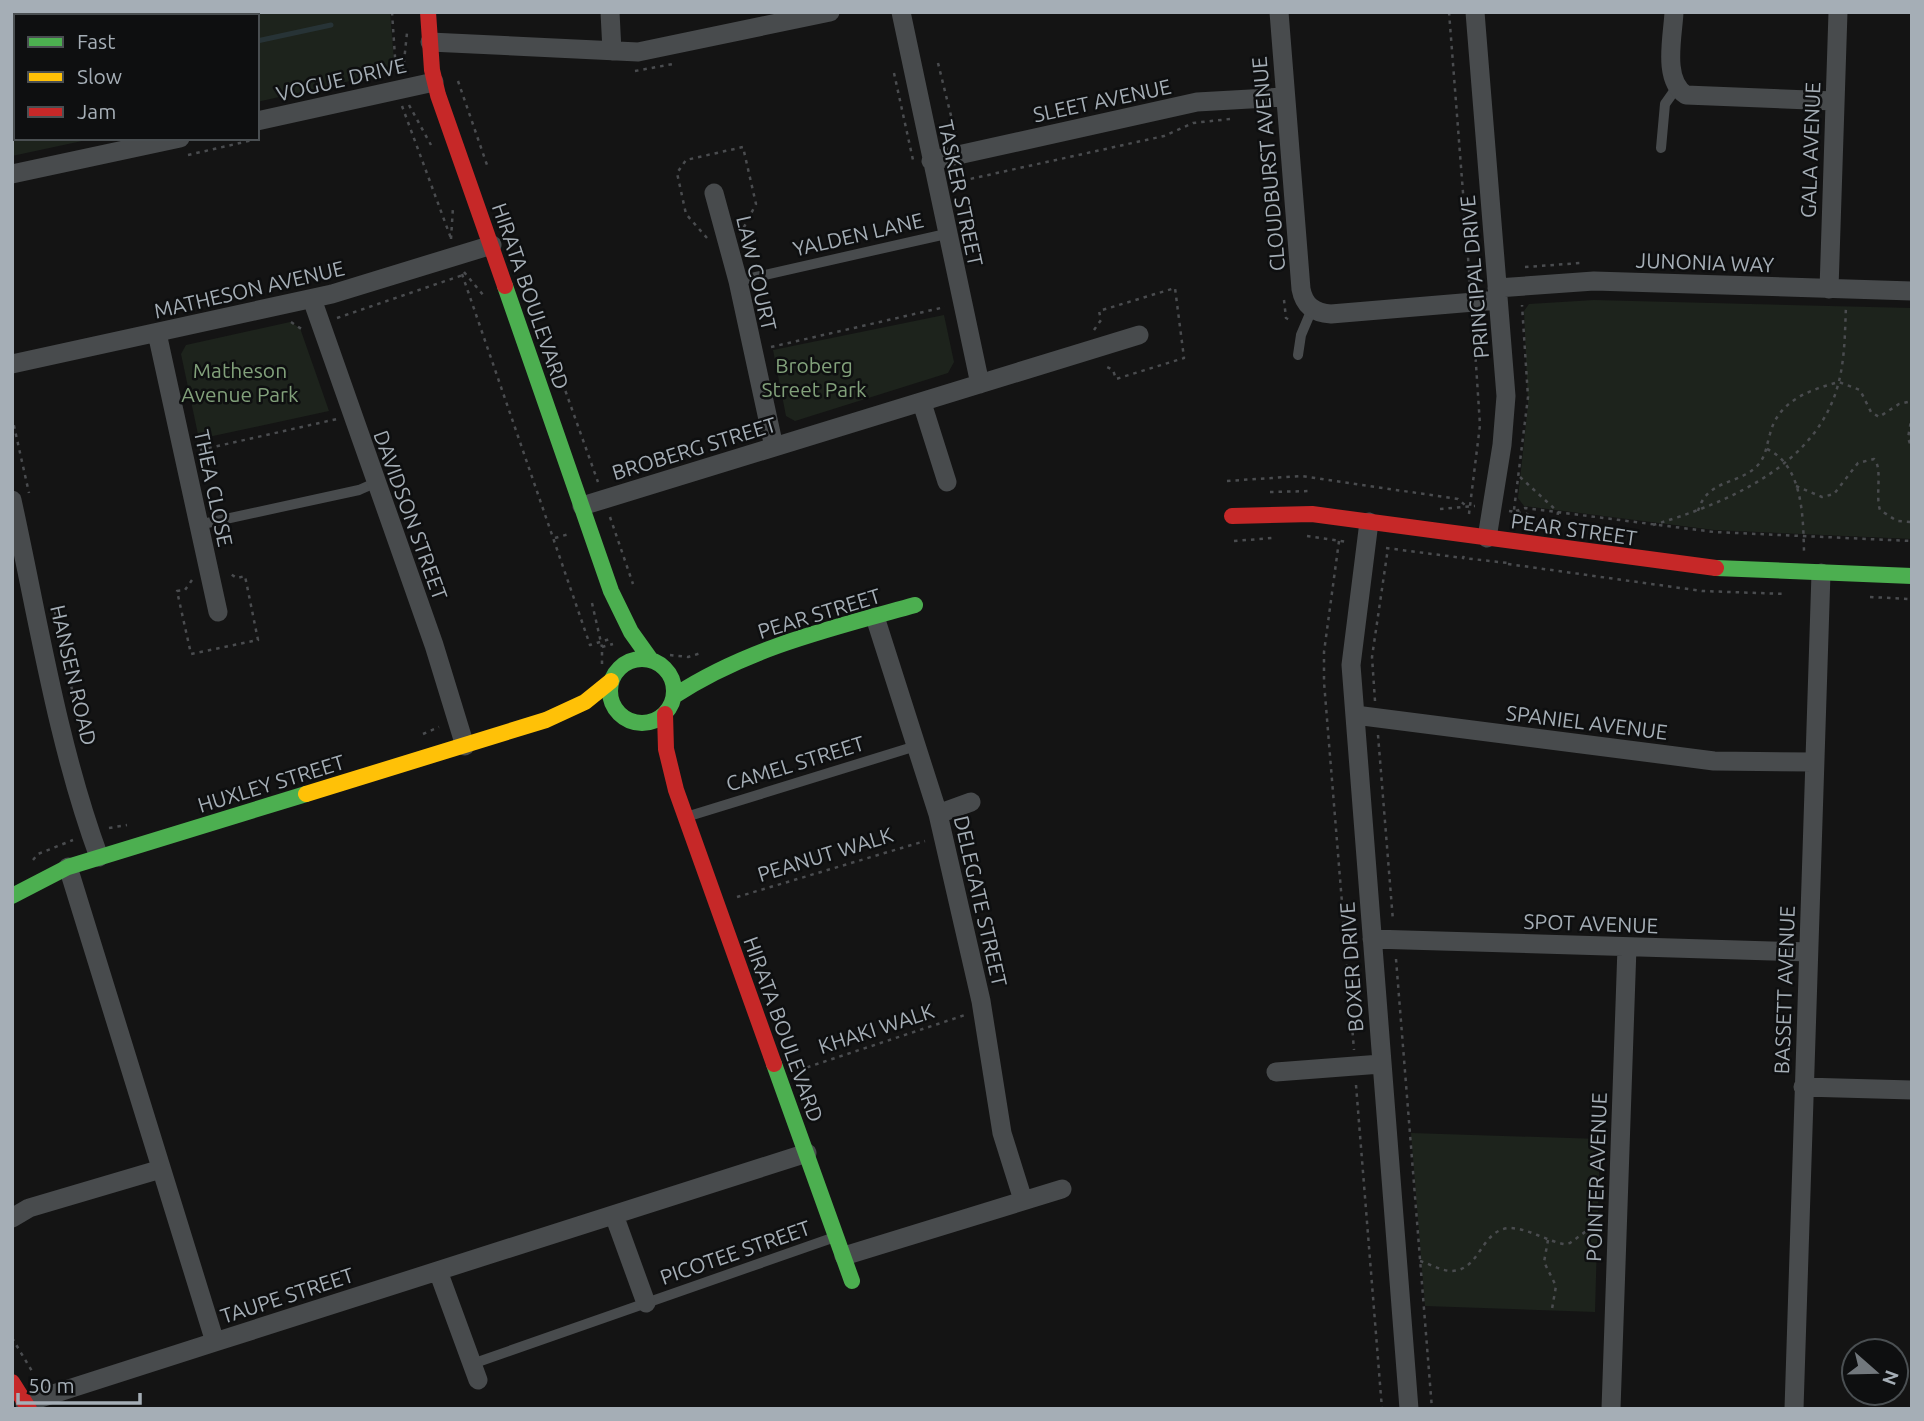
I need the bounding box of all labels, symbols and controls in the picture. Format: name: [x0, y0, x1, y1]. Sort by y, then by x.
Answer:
legend: [14, 14, 259, 140]
text: Fast: [77, 29, 115, 53]
street label: VOGUE DRIVE: [274, 52, 408, 106]
street label: CLOUDBURST AVENUE: [1247, 56, 1289, 272]
text: Slow: [77, 64, 122, 88]
street label: SLEET AVENUE: [1031, 74, 1173, 126]
street label: GALA AVENUE: [1796, 82, 1824, 218]
text: Jam: [77, 99, 116, 123]
street label: TASKER STREET: [934, 118, 988, 269]
street label: PRINCIPAL DRIVE: [1455, 194, 1493, 360]
street label: HIRATA BOULEVARD: [488, 200, 574, 392]
street label: YALDEN LANE: [790, 207, 926, 261]
street label: LAW COURT: [732, 213, 782, 333]
street label: JUNONIA WAY: [1635, 248, 1775, 276]
street label: MATHESON AVENUE: [151, 255, 347, 323]
park label: Broberg Street Park: [761, 353, 867, 401]
park label: Matheson Avenue Park: [181, 358, 299, 406]
street label: BROBERG STREET: [609, 412, 779, 484]
street label: THEA CLOSE: [190, 427, 238, 549]
street label: DAVIDSON STREET: [369, 427, 453, 603]
street label: PEAR STREET: [1509, 508, 1639, 550]
street label: PEAR STREET: [755, 583, 884, 643]
street label: HANSEN ROAD: [46, 602, 102, 748]
street label: SPANIEL AVENUE: [1505, 700, 1669, 744]
street label: CAMEL STREET: [723, 730, 867, 795]
street label: HUXLEY STREET: [195, 749, 348, 817]
street label: DELEGATE STREET: [950, 813, 1012, 989]
street label: PEANUT WALK: [754, 822, 896, 886]
street label: BOXER DRIVE: [1334, 901, 1368, 1033]
street label: BASSETT AVENUE: [1769, 905, 1799, 1075]
street label: SPOT AVENUE: [1523, 909, 1659, 937]
street label: HIRATA BOULEVARD: [739, 933, 829, 1125]
street label: KHAKI WALK: [815, 998, 937, 1058]
street label: POINTER AVENUE: [1581, 1092, 1611, 1262]
street label: PICOTEE STREET: [657, 1215, 814, 1289]
street label: TAUPE STREET: [217, 1262, 357, 1328]
north arrow: [1840, 1337, 1910, 1407]
scale bar: [18, 1362, 140, 1406]
text: N: [1878, 1367, 1904, 1388]
text: 50 m: [28, 1373, 75, 1397]

